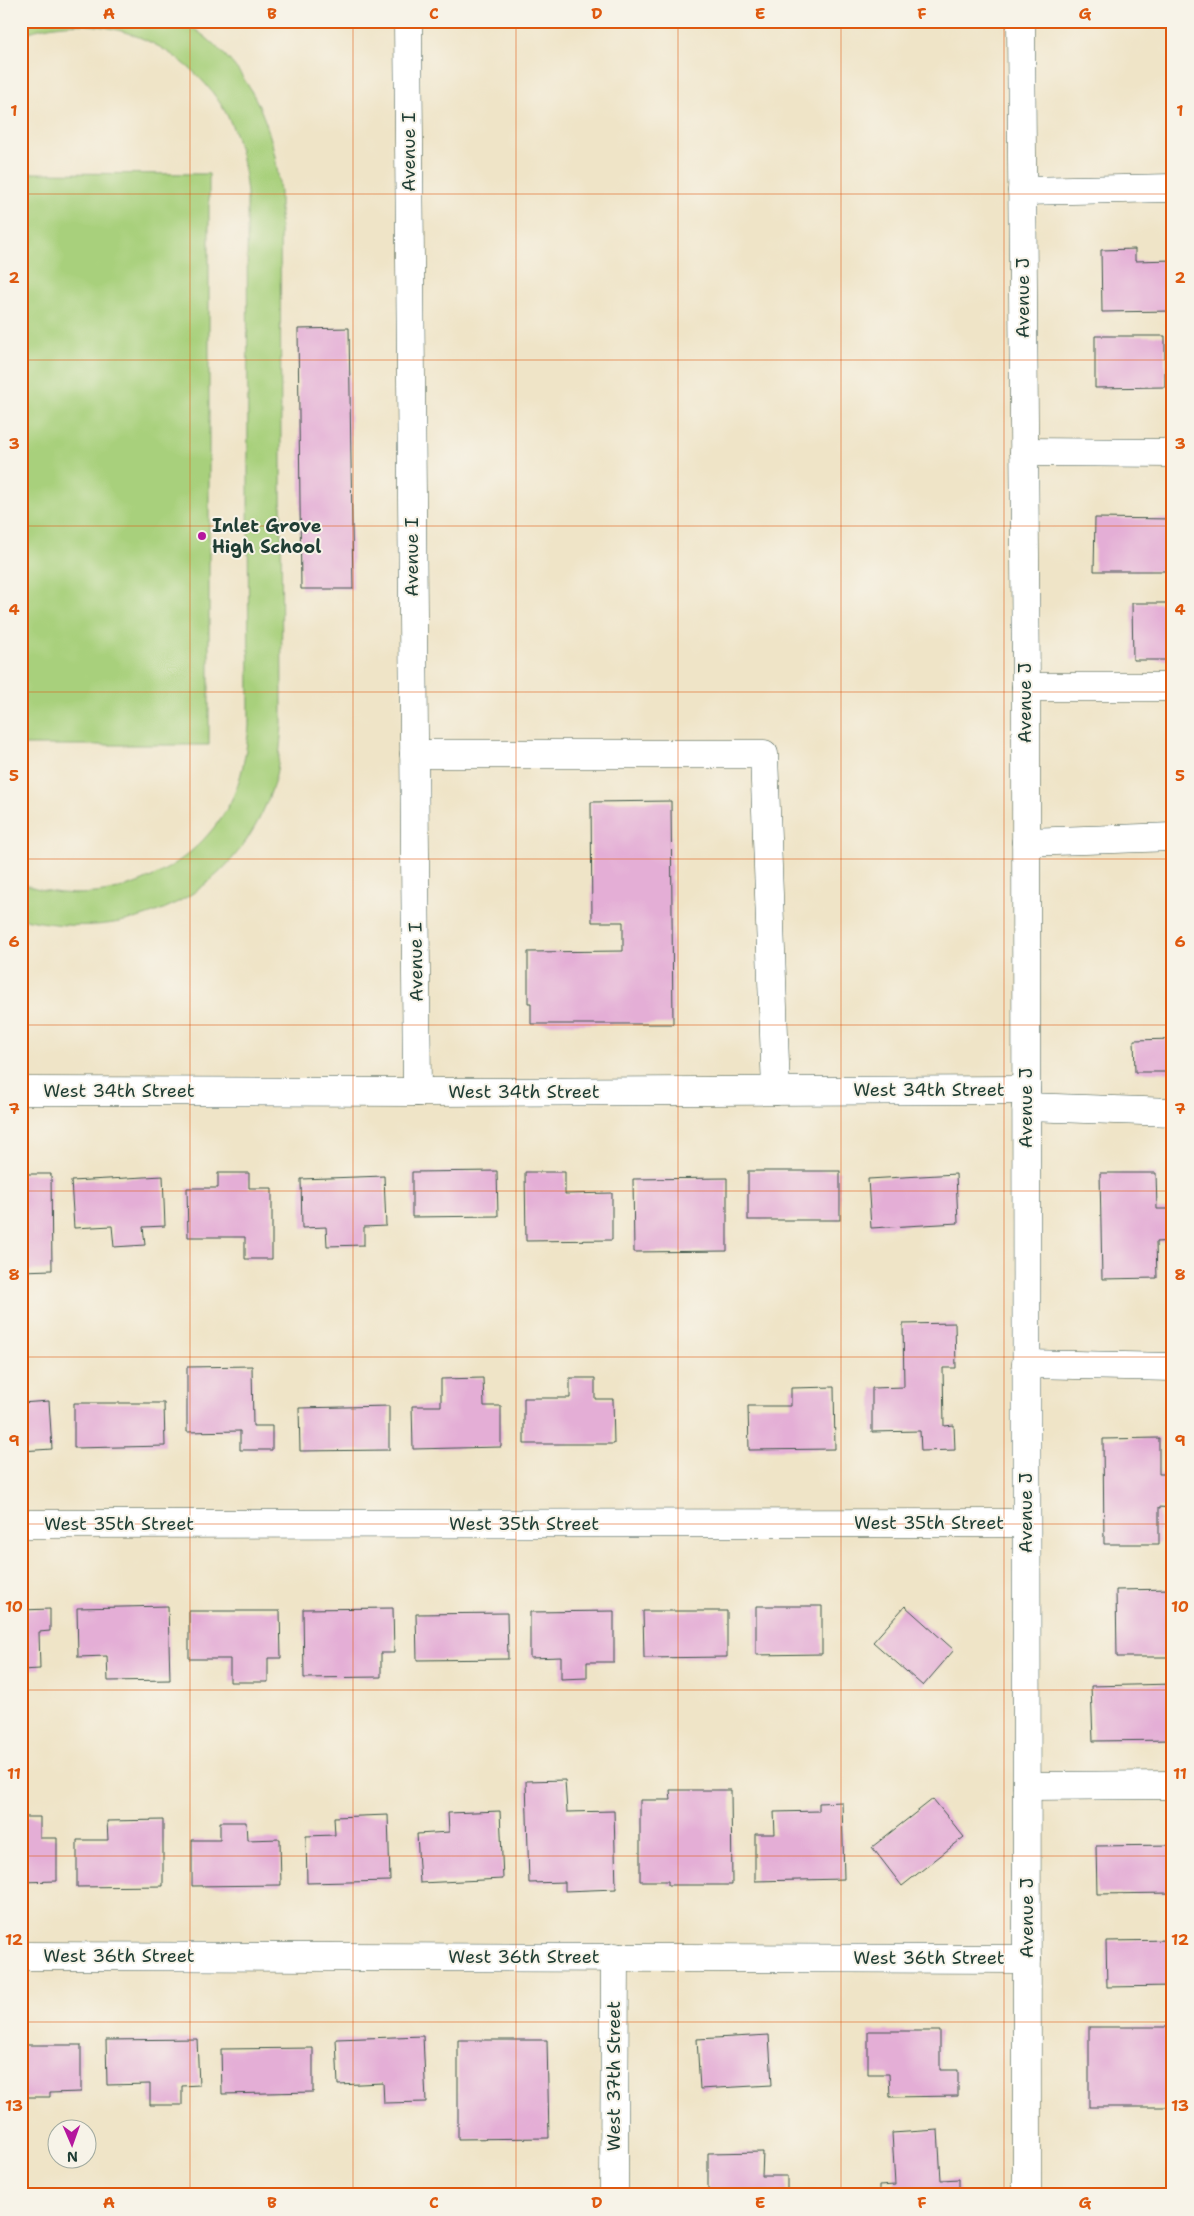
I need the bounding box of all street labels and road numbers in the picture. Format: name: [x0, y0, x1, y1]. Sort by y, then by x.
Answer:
street label: Avenue I: [397, 112, 421, 192]
street label: Avenue J: [1011, 258, 1035, 338]
street label: Avenue I: [400, 517, 424, 597]
street label: Avenue J: [1013, 663, 1037, 743]
street label: Avenue I: [403, 922, 429, 1002]
street label: Avenue J: [1014, 1068, 1038, 1148]
street label: West 34th Street: [853, 1078, 1005, 1102]
street label: West 34th Street: [43, 1079, 195, 1103]
street label: West 34th Street: [448, 1080, 600, 1104]
street label: Avenue J: [1014, 1473, 1038, 1553]
street label: West 35th Street: [854, 1511, 1004, 1535]
street label: West 35th Street: [44, 1512, 194, 1536]
street label: West 35th Street: [449, 1512, 599, 1536]
street label: Avenue J: [1015, 1878, 1039, 1958]
street label: West 36th Street: [43, 1944, 195, 1968]
street label: West 36th Street: [448, 1945, 600, 1969]
street label: West 36th Street: [853, 1946, 1005, 1970]
street label: West 37th Street: [602, 2001, 626, 2151]

